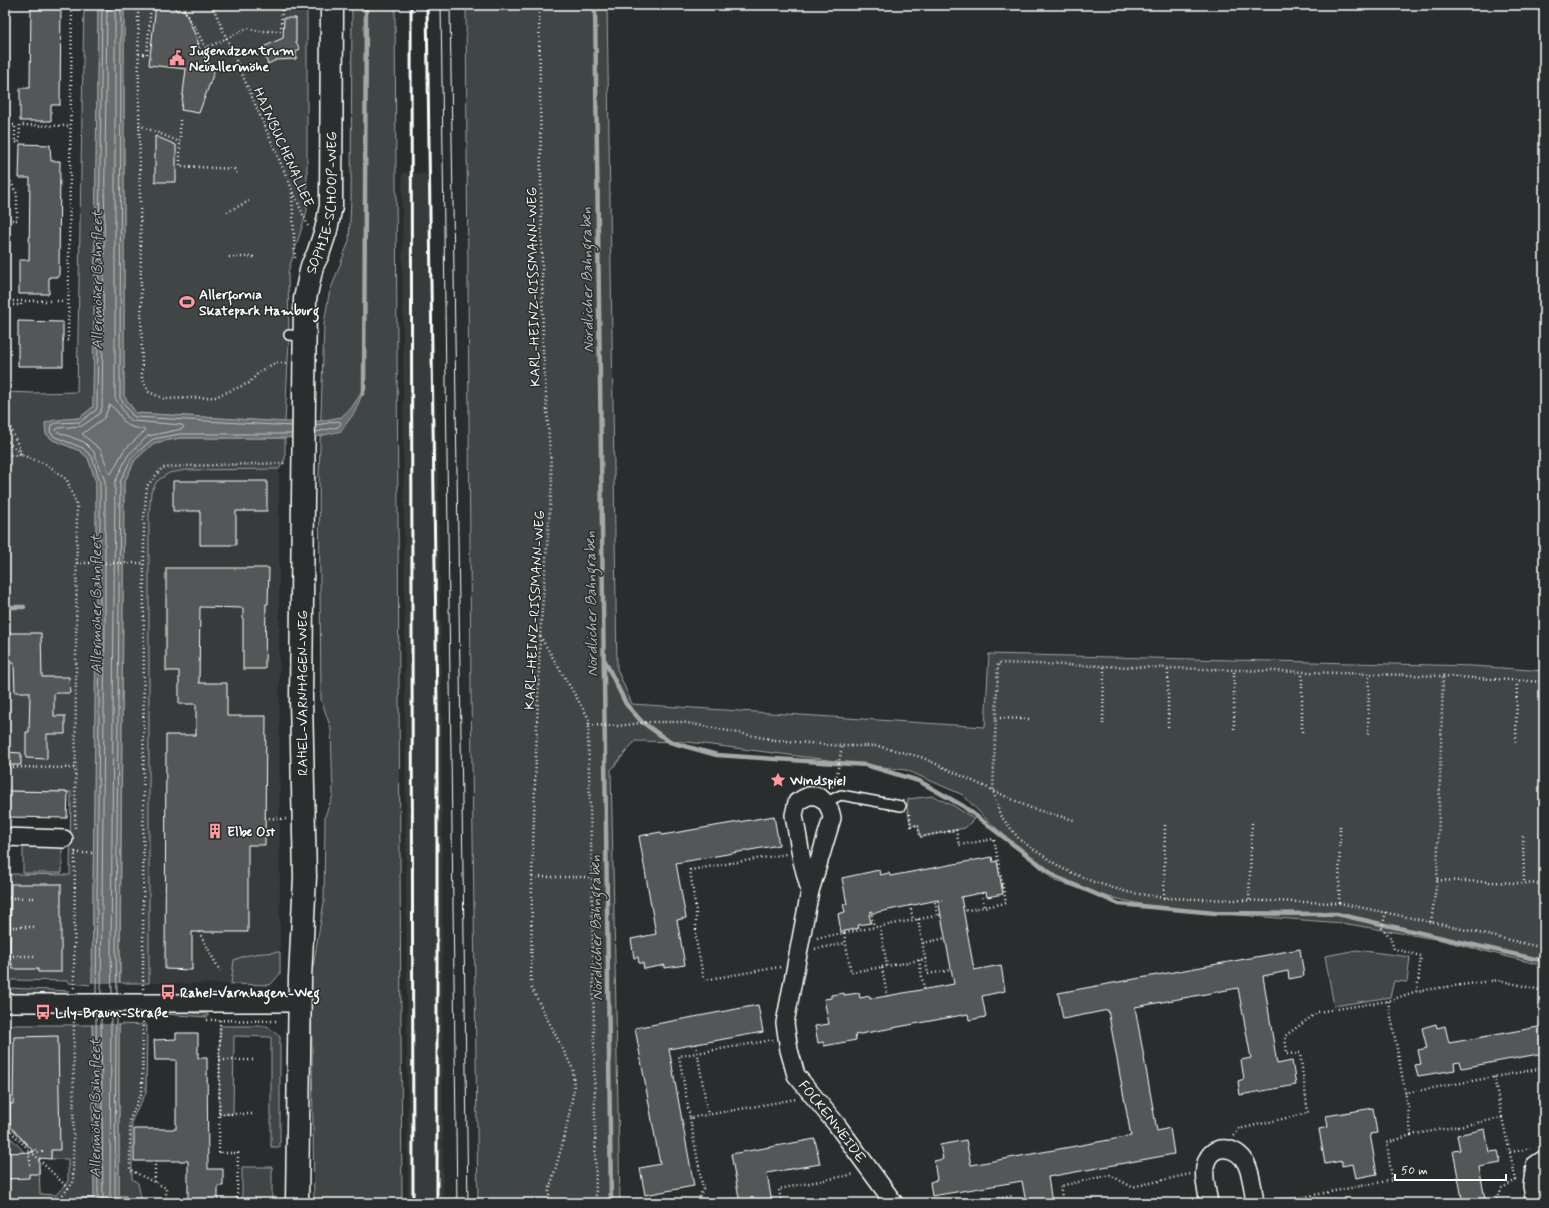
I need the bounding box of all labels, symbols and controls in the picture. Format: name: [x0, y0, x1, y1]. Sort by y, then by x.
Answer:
place label: Jugendzentrum Neuallermöhe: [189, 42, 294, 76]
public building icon: Jugendzentrum Neuallermöhe: [168, 49, 186, 67]
street label: HAINBUCHENALLEE: [249, 85, 318, 210]
street label: SOPHIE-SCHOOP-WEG: [303, 131, 341, 276]
street label: KARL-HEINZ-RISSMANN-WEG: [523, 187, 545, 387]
water label: Nördlicher Bahngraben: [577, 206, 601, 353]
water label: Allermöher Bahnfleet: [88, 209, 108, 350]
place label: Allerfornia Skatepark Hamburg: [199, 286, 320, 323]
sports icon: Allerfornia Skatepark Hamburg: [178, 293, 196, 311]
street label: KARL-HEINZ-RISSMANN-WEG: [521, 510, 549, 710]
water label: Nördlicher Bahngraben: [581, 530, 605, 677]
water label: Allermöher Bahnfleet: [87, 533, 107, 674]
street label: RAHEL-VARNHAGEN-WEG: [294, 610, 312, 776]
place icon: Windspiel: [769, 771, 787, 789]
place label: Windspiel: [789, 772, 846, 790]
building icon: Elbe Ost: [206, 822, 224, 840]
place label: Elbe Ost: [227, 823, 275, 841]
water label: Nördlicher Bahngraben: [586, 854, 610, 1001]
bus stop icon: Rahel-Varnhagen-Weg: [159, 983, 177, 1001]
place label: Rahel-Varnhagen-Weg: [180, 984, 320, 1005]
bus stop icon: Lily-Braun-Straße: [34, 1003, 52, 1021]
place label: Lily-Braun-Straße: [55, 1004, 169, 1022]
water label: Allermöher Bahnfleet: [86, 1037, 106, 1178]
street label: FOCKENWEIDE: [794, 1077, 870, 1167]
scale bar: [1395, 1156, 1506, 1182]
text: 50 m: [1401, 1163, 1428, 1179]

